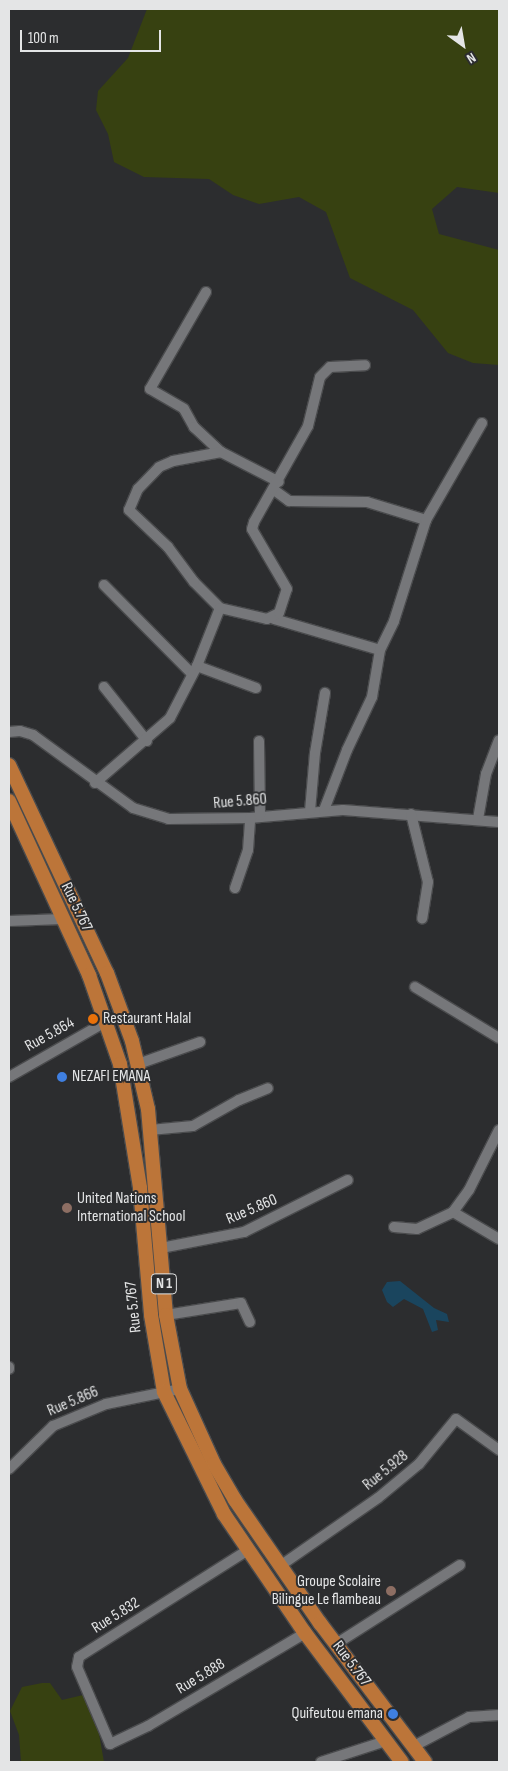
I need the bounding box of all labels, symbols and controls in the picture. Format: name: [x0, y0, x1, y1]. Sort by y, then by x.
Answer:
scale bar: [22, 20, 164, 52]
north arrow: [438, 20, 488, 70]
text: 100 m: [28, 29, 59, 48]
text: N: [464, 49, 479, 67]
street label: Rue 5.860: [212, 790, 268, 814]
street label: Rue 5.767: [56, 880, 96, 934]
place label: Restaurant Halal: [103, 1009, 191, 1029]
marker: Restaurant Halal: [87, 1013, 99, 1025]
street label: Rue 5.864: [22, 1014, 78, 1056]
place label: NEZAFI EMANA: [72, 1067, 150, 1087]
marker: NEZAFI EMANA: [56, 1071, 68, 1083]
place label: United Nations International School: [77, 1189, 185, 1227]
street label: Rue 5.860: [224, 1191, 280, 1229]
marker: United Nations International School: [61, 1202, 73, 1214]
road number: N 1: [150, 1272, 178, 1296]
street label: Rue 5.767: [122, 1280, 146, 1334]
street label: Rue 5.866: [45, 1383, 101, 1421]
street label: Rue 5.928: [359, 1447, 413, 1495]
place label: Groupe Scolaire Bilingue Le flambeau: [272, 1572, 381, 1610]
marker: Groupe Scolaire Bilingue Le flambeau: [385, 1585, 397, 1597]
street label: Rue 5.832: [89, 1594, 143, 1638]
street label: Rue 5.767: [328, 1638, 374, 1690]
street label: Rue 5.888: [173, 1655, 229, 1699]
place label: Quifeutou emana: [292, 1704, 383, 1724]
marker: Quifeutou emana: [387, 1708, 399, 1720]

